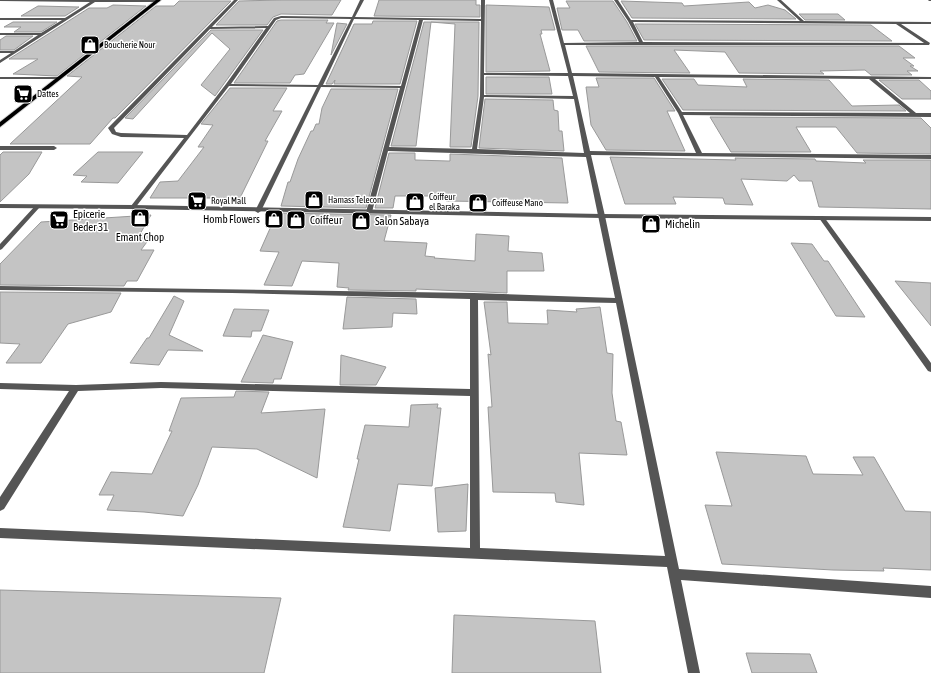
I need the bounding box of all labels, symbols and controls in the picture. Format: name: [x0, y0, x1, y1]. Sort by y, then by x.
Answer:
shop icon: Boucherie Nour: [79, 34, 101, 56]
place label: Boucherie Nour: [104, 40, 156, 50]
supermarket icon: Dattes: [12, 83, 34, 105]
place label: Dattes: [37, 89, 59, 99]
shop icon: Hamass Telecom: [303, 189, 325, 211]
supermarket icon: Royal Mall: [186, 190, 208, 212]
shop icon: Coiffeur el Baraka: [404, 191, 426, 213]
place label: Coiffeur el Baraka: [429, 192, 460, 212]
shop icon: Coiffeuse Mano: [467, 192, 489, 214]
place label: Hamass Telecom: [328, 195, 384, 205]
place label: Royal Mall: [211, 196, 247, 206]
place label: Coiffeuse Mano: [492, 198, 543, 208]
shop icon: Emant Chop: [129, 207, 151, 229]
place label: Epicerie Beder 31: [73, 208, 108, 233]
shop icon: Homb Flowers: [263, 208, 285, 230]
supermarket icon: Epicerie Beder 31: [48, 209, 70, 231]
shop icon: Coiffeur: [285, 209, 307, 231]
shop icon: Salon Sabaya: [350, 210, 372, 232]
place label: Homb Flowers: [203, 213, 260, 225]
shop icon: Michelin: [640, 213, 662, 235]
place label: Coiffeur: [310, 214, 343, 226]
place label: Salon Sabaya: [375, 215, 429, 227]
place label: Michelin: [665, 218, 700, 230]
place label: Emant Chop: [116, 231, 164, 243]

